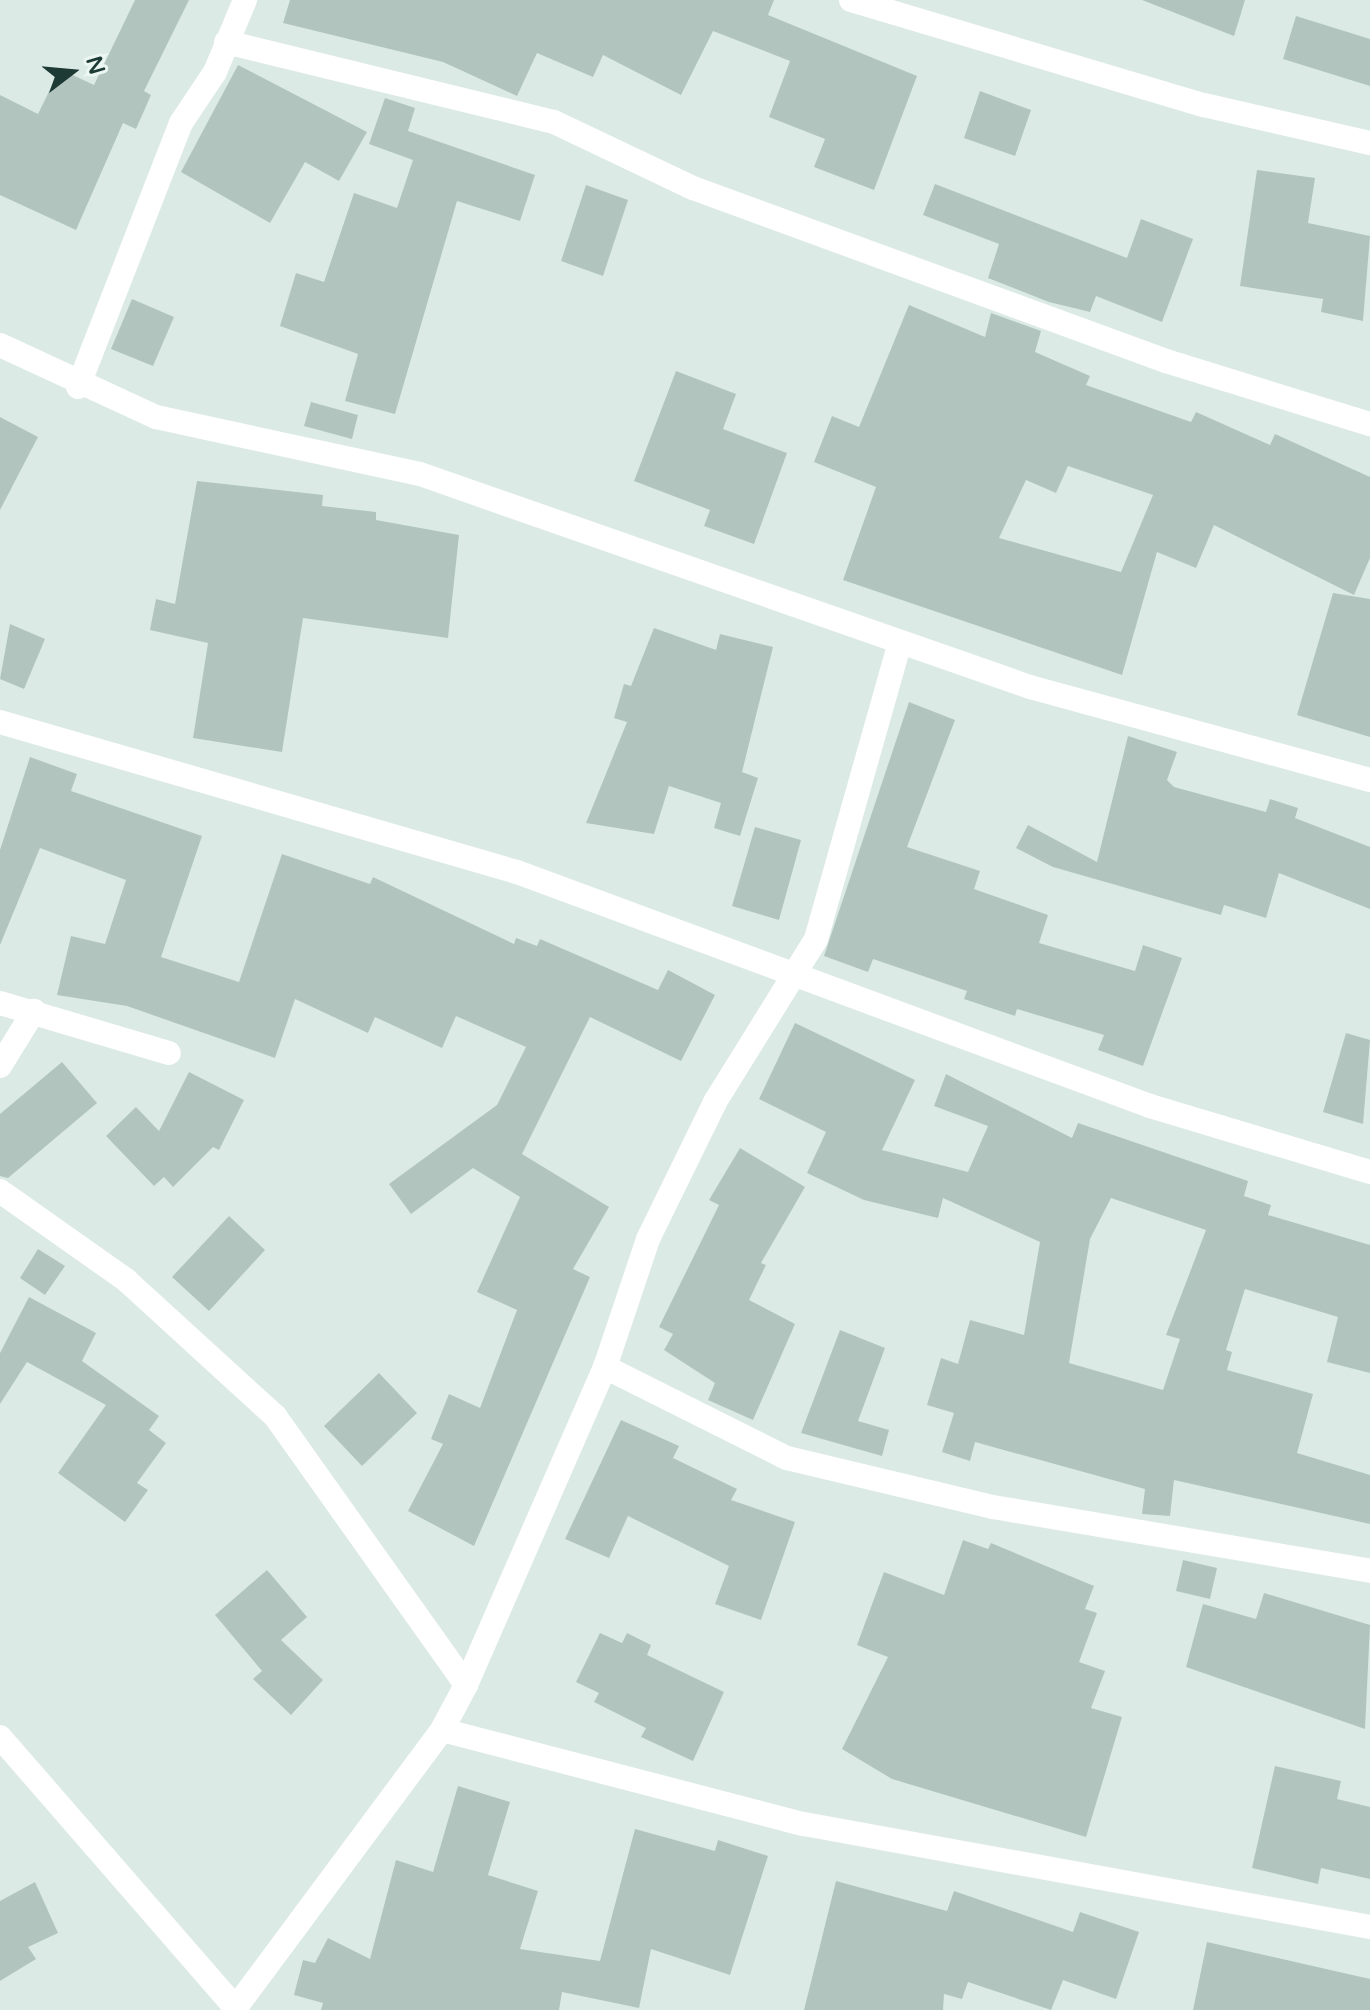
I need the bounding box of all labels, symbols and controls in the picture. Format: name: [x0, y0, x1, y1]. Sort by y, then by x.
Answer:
north arrow: [32, 32, 112, 112]
text: N: [80, 53, 110, 77]

